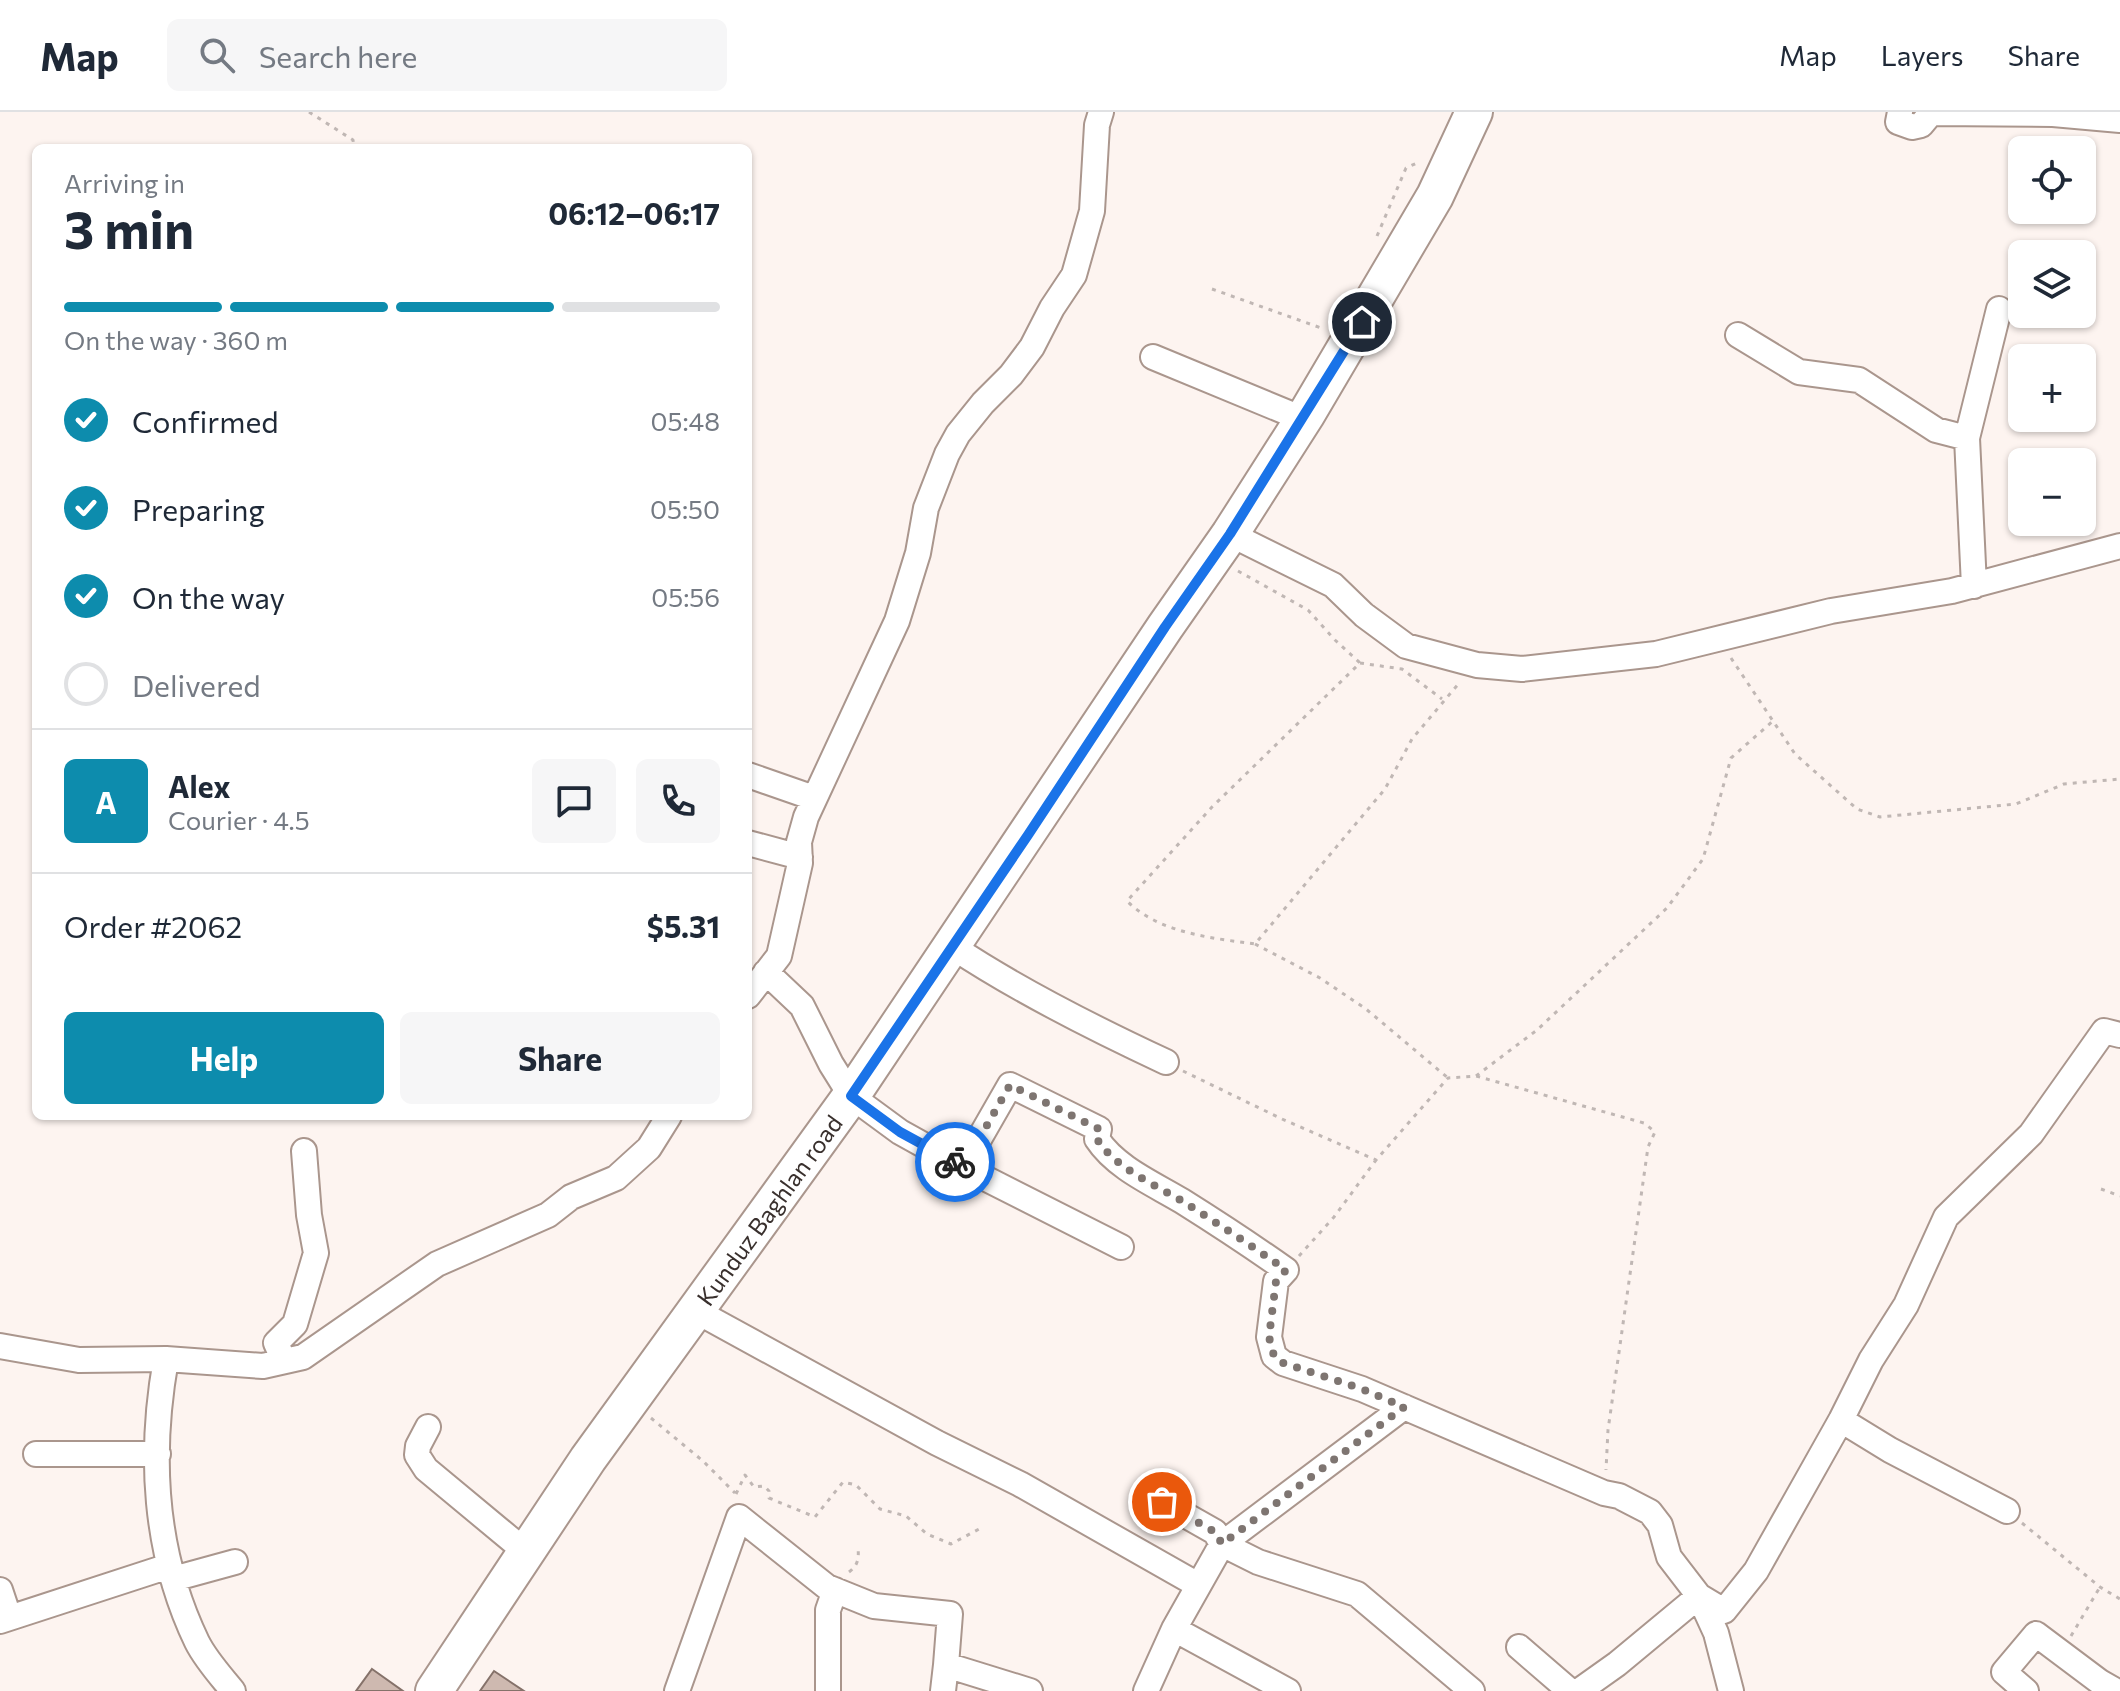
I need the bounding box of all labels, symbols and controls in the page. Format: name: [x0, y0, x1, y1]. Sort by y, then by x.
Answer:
search box: [167, 19, 727, 91]
text: Map: [40, 32, 119, 79]
icon: search: [195, 33, 239, 77]
text: Search here: [259, 37, 417, 74]
text: Map: [1779, 38, 1837, 72]
text: Layers: [1881, 38, 1963, 72]
text: Share: [2007, 38, 2080, 72]
map controls: [2008, 136, 2096, 536]
button: locate: [2008, 136, 2096, 224]
text: Arriving in: [64, 167, 185, 198]
text: 06:12–06:17: [548, 194, 720, 231]
text: 3 min: [64, 196, 194, 260]
button: layers: [2008, 240, 2096, 328]
pin: [1328, 288, 1396, 356]
icon: home: [1340, 300, 1384, 344]
text: On the way · 360 m: [64, 324, 288, 355]
button: +: [2008, 344, 2096, 432]
icon: check: [64, 398, 108, 442]
text: Confirmed: [132, 402, 279, 439]
text: 05:48: [651, 405, 720, 436]
button: −: [2008, 448, 2096, 536]
icon: check: [64, 486, 108, 530]
text: Preparing: [132, 490, 265, 527]
text: 05:50: [650, 493, 720, 524]
icon: check: [64, 574, 108, 618]
text: On the way: [132, 578, 285, 615]
text: 05:56: [651, 581, 720, 612]
text: Delivered: [132, 666, 261, 703]
button: chat: [532, 759, 616, 843]
button: phone: [636, 759, 720, 843]
text: Alex: [168, 767, 231, 804]
text: A: [95, 783, 117, 820]
text: Courier · 4.5: [168, 804, 310, 835]
text: Order #2062: [64, 907, 242, 944]
text: $5.31: [647, 907, 720, 944]
button: Help: [64, 1012, 384, 1104]
button: Share: [400, 1012, 720, 1104]
street label: Kunduz Baghlan road: [690, 1109, 848, 1311]
courier: [915, 1122, 995, 1202]
icon: bike: [933, 1140, 977, 1184]
pin: [1128, 1468, 1196, 1536]
icon: bag: [1140, 1480, 1184, 1524]

